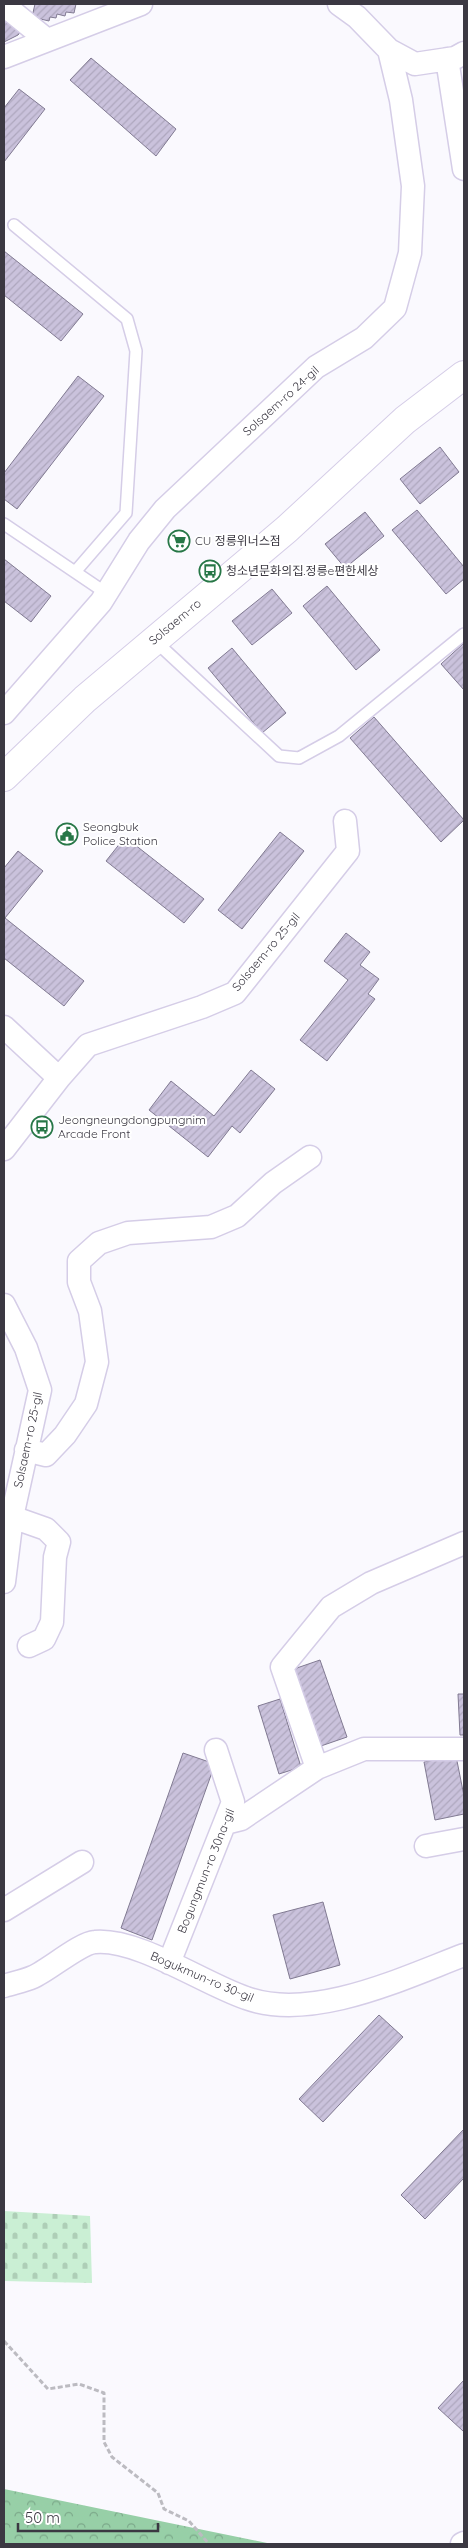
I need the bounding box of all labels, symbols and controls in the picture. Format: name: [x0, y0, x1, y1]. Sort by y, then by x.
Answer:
street label: Solsaem-ro 24-gil: [239, 362, 322, 439]
supermarket icon: CU 정릉위너스점: [167, 529, 191, 553]
place label: CU 정릉위너스점: [195, 533, 281, 548]
bus stop icon: 청소년문화의집.정릉e편한세상: [198, 559, 222, 583]
place label: 청소년문화의집.정릉e편한세상: [226, 563, 378, 578]
street label: Solsaem-ro: [145, 595, 204, 648]
place label: Seongbuk Police Station: [83, 819, 158, 848]
public building icon: Seongbuk Police Station: [55, 822, 79, 846]
street label: Solsaem-ro 25-gil: [228, 909, 303, 994]
place label: Jeongneungdongpungnim Arcade Front: [58, 1112, 206, 1141]
bus stop icon: Jeongneungdongpungnim Arcade Front: [30, 1115, 54, 1139]
street label: Solsaem-ro 25-gil: [10, 1391, 45, 1489]
street label: Bogungmun-ro 30na-gil: [174, 1806, 237, 1935]
street label: Bogukmun-ro 30-gil: [148, 1948, 256, 2005]
scale bar: [18, 2500, 158, 2532]
text: 50 m: [25, 2508, 60, 2527]

